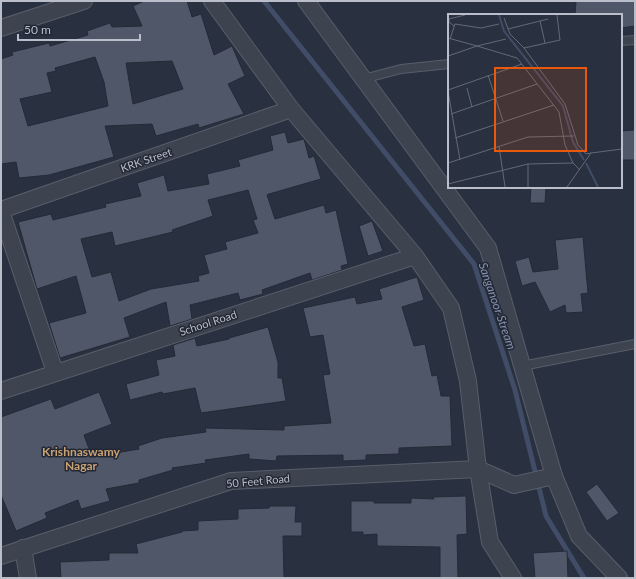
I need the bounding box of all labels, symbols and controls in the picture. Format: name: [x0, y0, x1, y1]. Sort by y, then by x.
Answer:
inset map: [448, 14, 622, 188]
scale bar: [18, 16, 140, 42]
text: 50 m: [24, 22, 51, 37]
street label: KRK Street: [119, 145, 173, 174]
water label: Sanganoor Stream: [476, 260, 519, 351]
street label: School Road: [177, 307, 238, 338]
district label: Krishnaswamy Nagar: [42, 444, 121, 473]
street label: 50 Feet Road: [225, 471, 290, 490]

